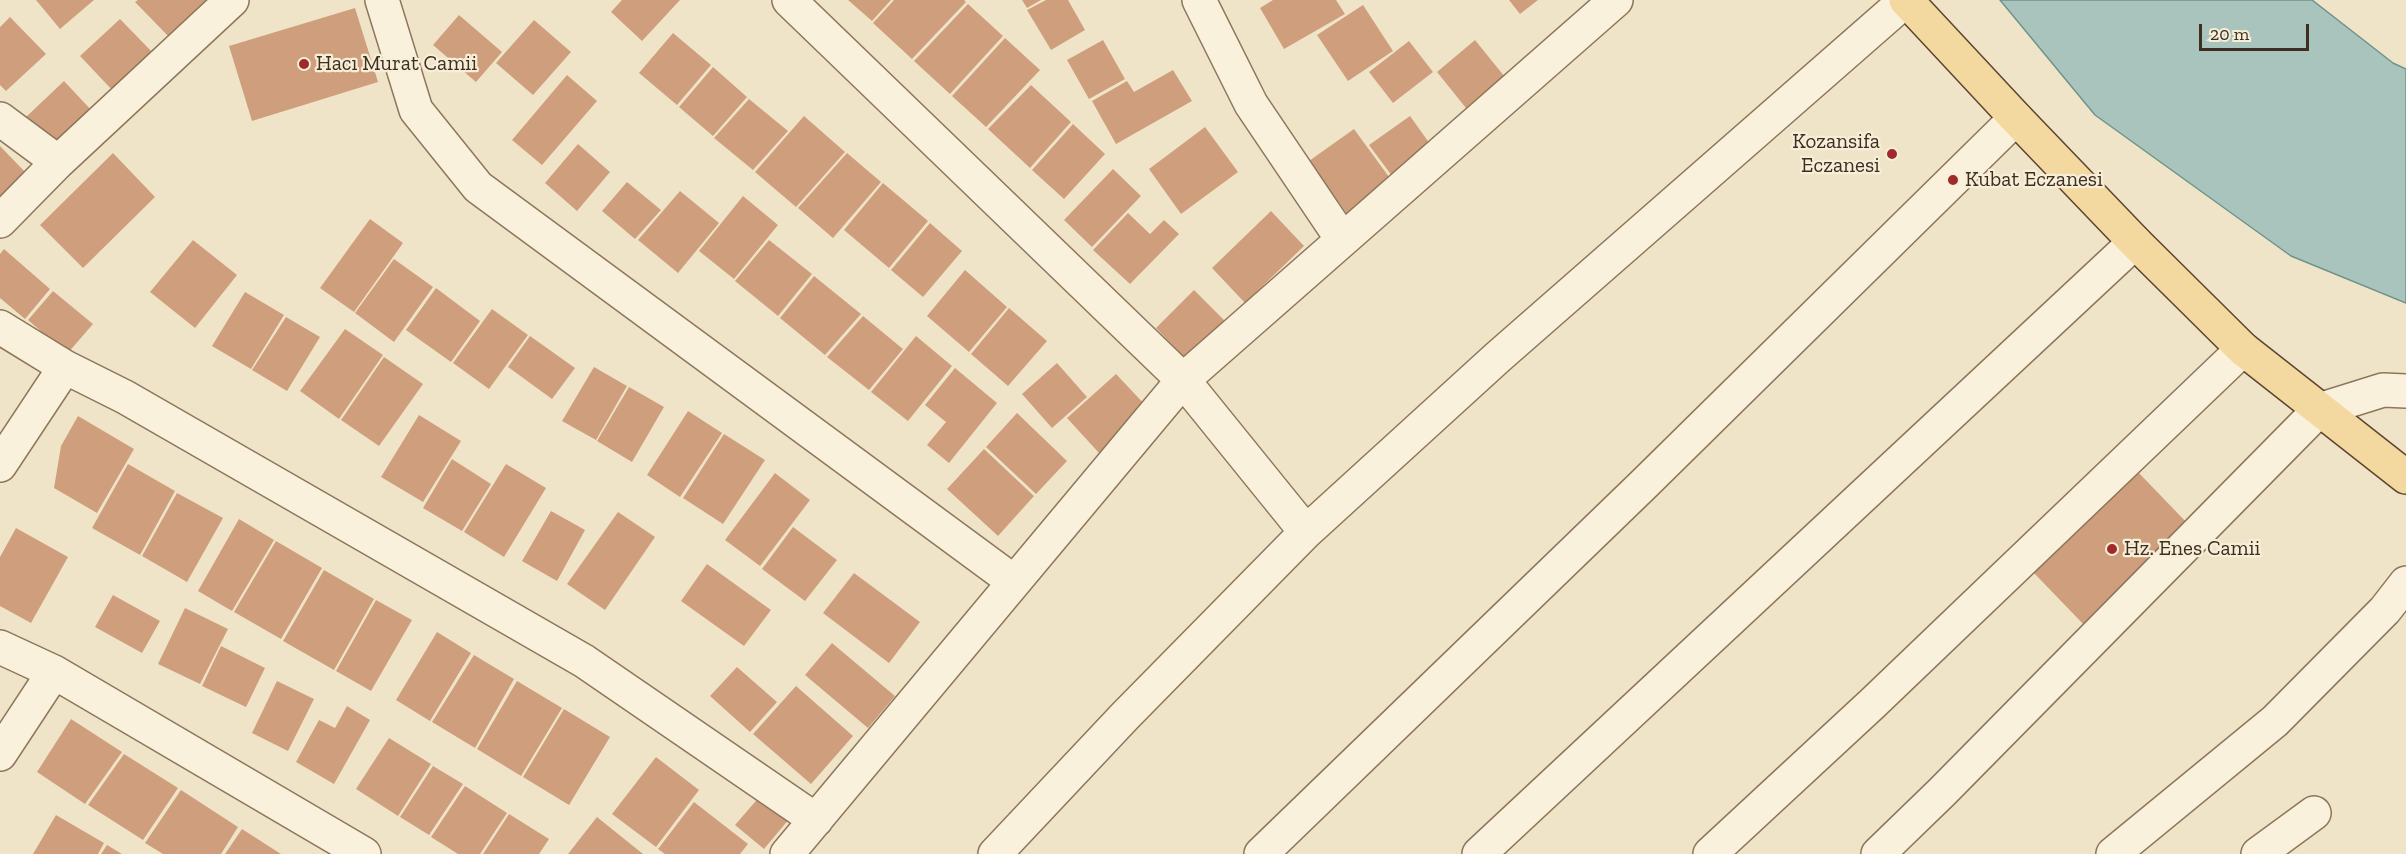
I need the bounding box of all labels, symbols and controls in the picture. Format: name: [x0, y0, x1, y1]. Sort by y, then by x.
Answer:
scale bar: [2202, 12, 2312, 50]
text: 20 m: [2210, 23, 2249, 45]
place label: Hacı Murat Camii: [316, 51, 477, 77]
marker: Hacı Murat Camii: [297, 57, 311, 71]
place label: Kozansifa Eczanesi: [1792, 129, 1880, 179]
marker: Kozansifa Eczanesi: [1885, 147, 1899, 161]
place label: Kubat Eczanesi: [1965, 167, 2103, 193]
marker: Kubat Eczanesi: [1946, 173, 1960, 187]
place label: Hz. Enes Camii: [2124, 536, 2260, 562]
marker: Hz. Enes Camii: [2105, 542, 2119, 556]

